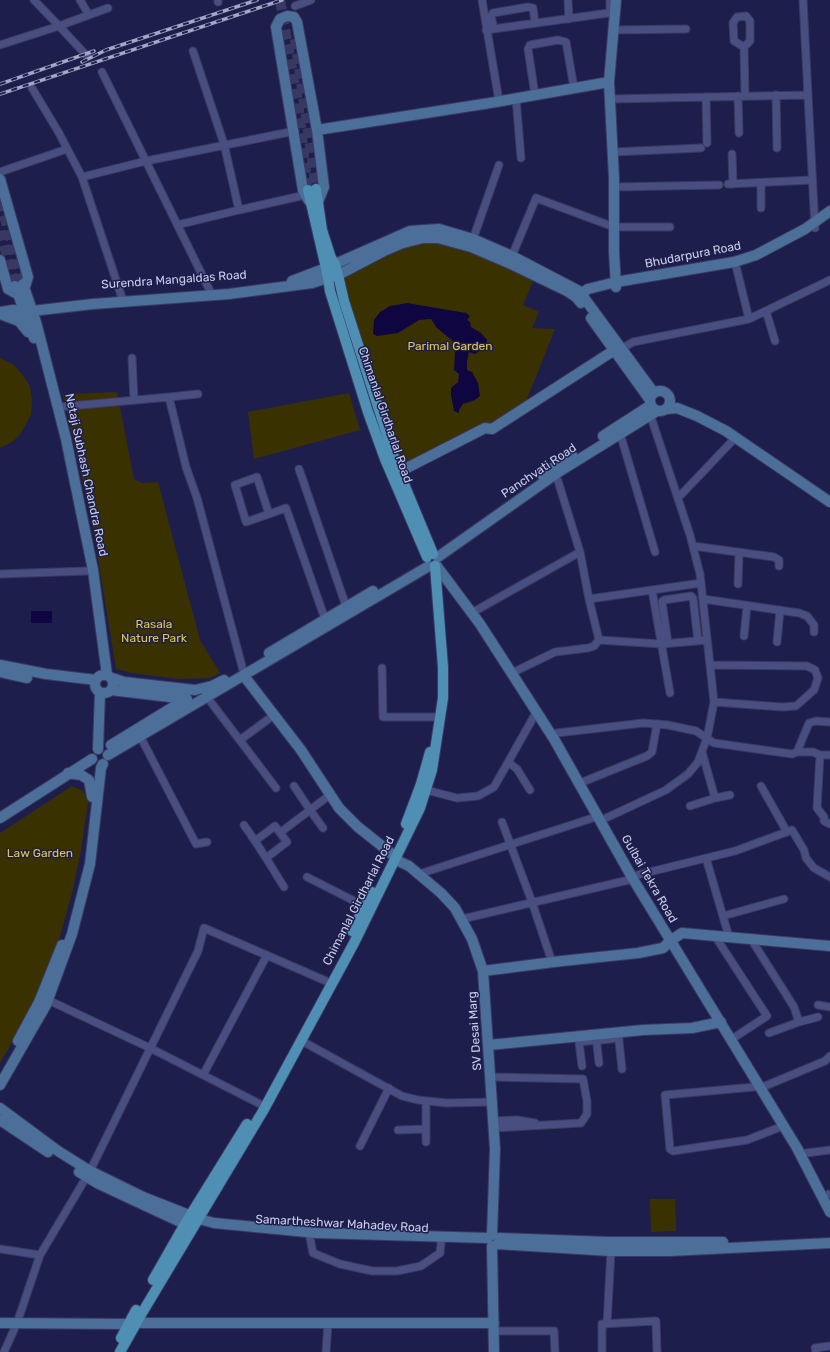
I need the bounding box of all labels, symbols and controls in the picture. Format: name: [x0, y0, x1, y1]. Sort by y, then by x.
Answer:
street label: Bhudarpura Road: [644, 239, 742, 271]
street label: Surendra Mangaldas Road: [101, 268, 247, 292]
park label: Parimal Garden: [407, 340, 493, 354]
street label: Chimanlal Girdharlal Road: [355, 345, 415, 485]
street label: Netaji Subhash Chandra Road: [62, 392, 110, 558]
street label: Panchvati Road: [499, 441, 579, 501]
park label: Rasala Nature Park: [121, 618, 187, 646]
street label: Gulbai Tekra Road: [618, 832, 680, 926]
street label: Chimanlal Girdharlal Road: [320, 834, 398, 968]
park label: Law Garden: [7, 847, 73, 861]
street label: SV Desai Marg: [465, 991, 485, 1071]
street label: Samartheshwar Mahadev Road: [255, 1212, 429, 1236]

